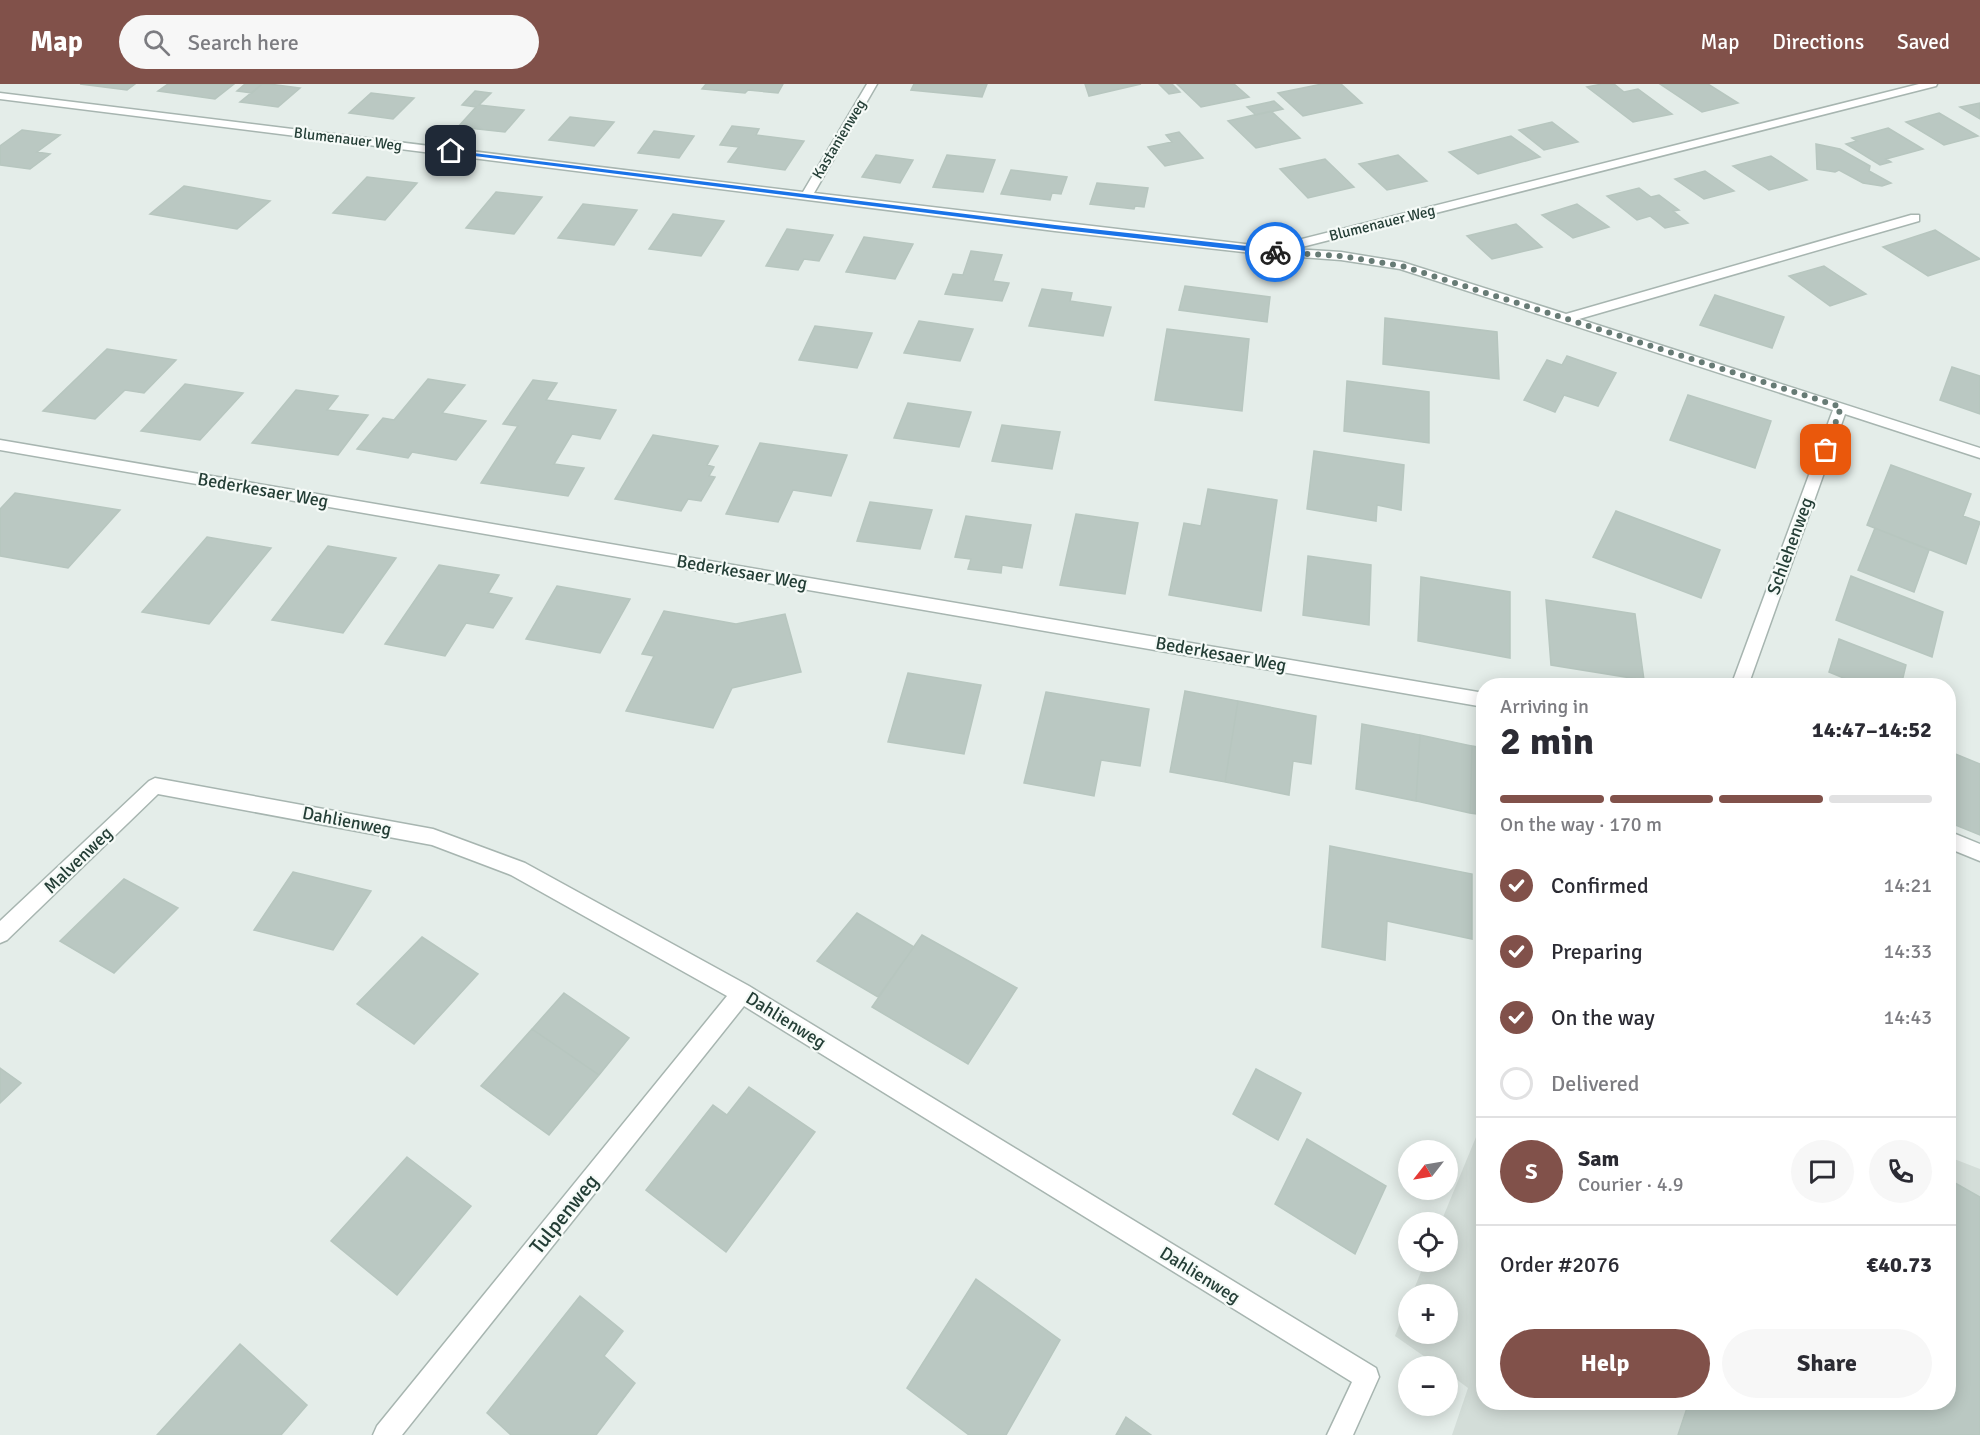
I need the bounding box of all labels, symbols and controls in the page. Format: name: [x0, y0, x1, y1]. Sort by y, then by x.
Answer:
search box: [119, 15, 539, 69]
text: Map: [30, 25, 83, 59]
icon: search: [140, 26, 173, 59]
text: Search here: [188, 29, 299, 56]
text: Map: [1701, 29, 1739, 55]
text: Directions: [1772, 29, 1864, 55]
text: Saved: [1897, 29, 1950, 55]
street label: Kastanienweg: [808, 96, 870, 182]
street label: Blumenauer Weg: [293, 123, 403, 155]
pin: [425, 125, 476, 176]
icon: home: [434, 134, 467, 167]
street label: Blumenauer Weg: [1327, 201, 1437, 245]
courier: [1245, 222, 1305, 282]
icon: bike: [1259, 236, 1292, 269]
pin: [1800, 424, 1851, 475]
icon: bag: [1809, 433, 1842, 466]
street label: Bederkesaer Weg: [196, 468, 330, 512]
street label: Schlehenweg: [1762, 494, 1818, 598]
street label: Bederkesaer Weg: [675, 550, 809, 594]
street label: Bederkesaer Weg: [1154, 632, 1288, 676]
text: Arriving in: [1500, 694, 1589, 719]
text: 14:47–14:52: [1812, 716, 1932, 743]
text: 2 min: [1500, 717, 1594, 765]
street label: Dahlienweg: [301, 802, 393, 840]
text: On the way · 170 m: [1500, 812, 1662, 837]
street label: Malvenweg: [39, 822, 117, 898]
icon: check: [1500, 869, 1533, 902]
text: Confirmed: [1551, 872, 1649, 899]
text: 14:21: [1883, 873, 1932, 898]
icon: check: [1500, 935, 1533, 968]
text: Preparing: [1551, 938, 1643, 965]
text: 14:33: [1883, 939, 1932, 964]
street label: Dahlienweg: [742, 987, 830, 1053]
icon: check: [1500, 1001, 1533, 1034]
text: On the way: [1551, 1004, 1655, 1031]
text: 14:43: [1883, 1005, 1932, 1030]
text: Delivered: [1551, 1070, 1639, 1097]
north arrow: [1398, 1140, 1458, 1200]
map controls: [1398, 1140, 1458, 1416]
button: chat: [1791, 1140, 1854, 1203]
button: phone: [1869, 1140, 1932, 1203]
text: Sam: [1578, 1145, 1619, 1172]
text: S: [1525, 1158, 1538, 1185]
street label: Tulpenweg: [524, 1169, 604, 1259]
text: Courier · 4.9: [1578, 1172, 1684, 1197]
button: locate: [1398, 1212, 1458, 1272]
street label: Dahlienweg: [1156, 1242, 1244, 1308]
text: Order #2076: [1500, 1251, 1620, 1278]
text: €40.73: [1866, 1251, 1932, 1278]
button: +: [1398, 1284, 1458, 1344]
button: Help: [1500, 1329, 1710, 1398]
button: Share: [1722, 1329, 1932, 1398]
button: −: [1398, 1356, 1458, 1416]

